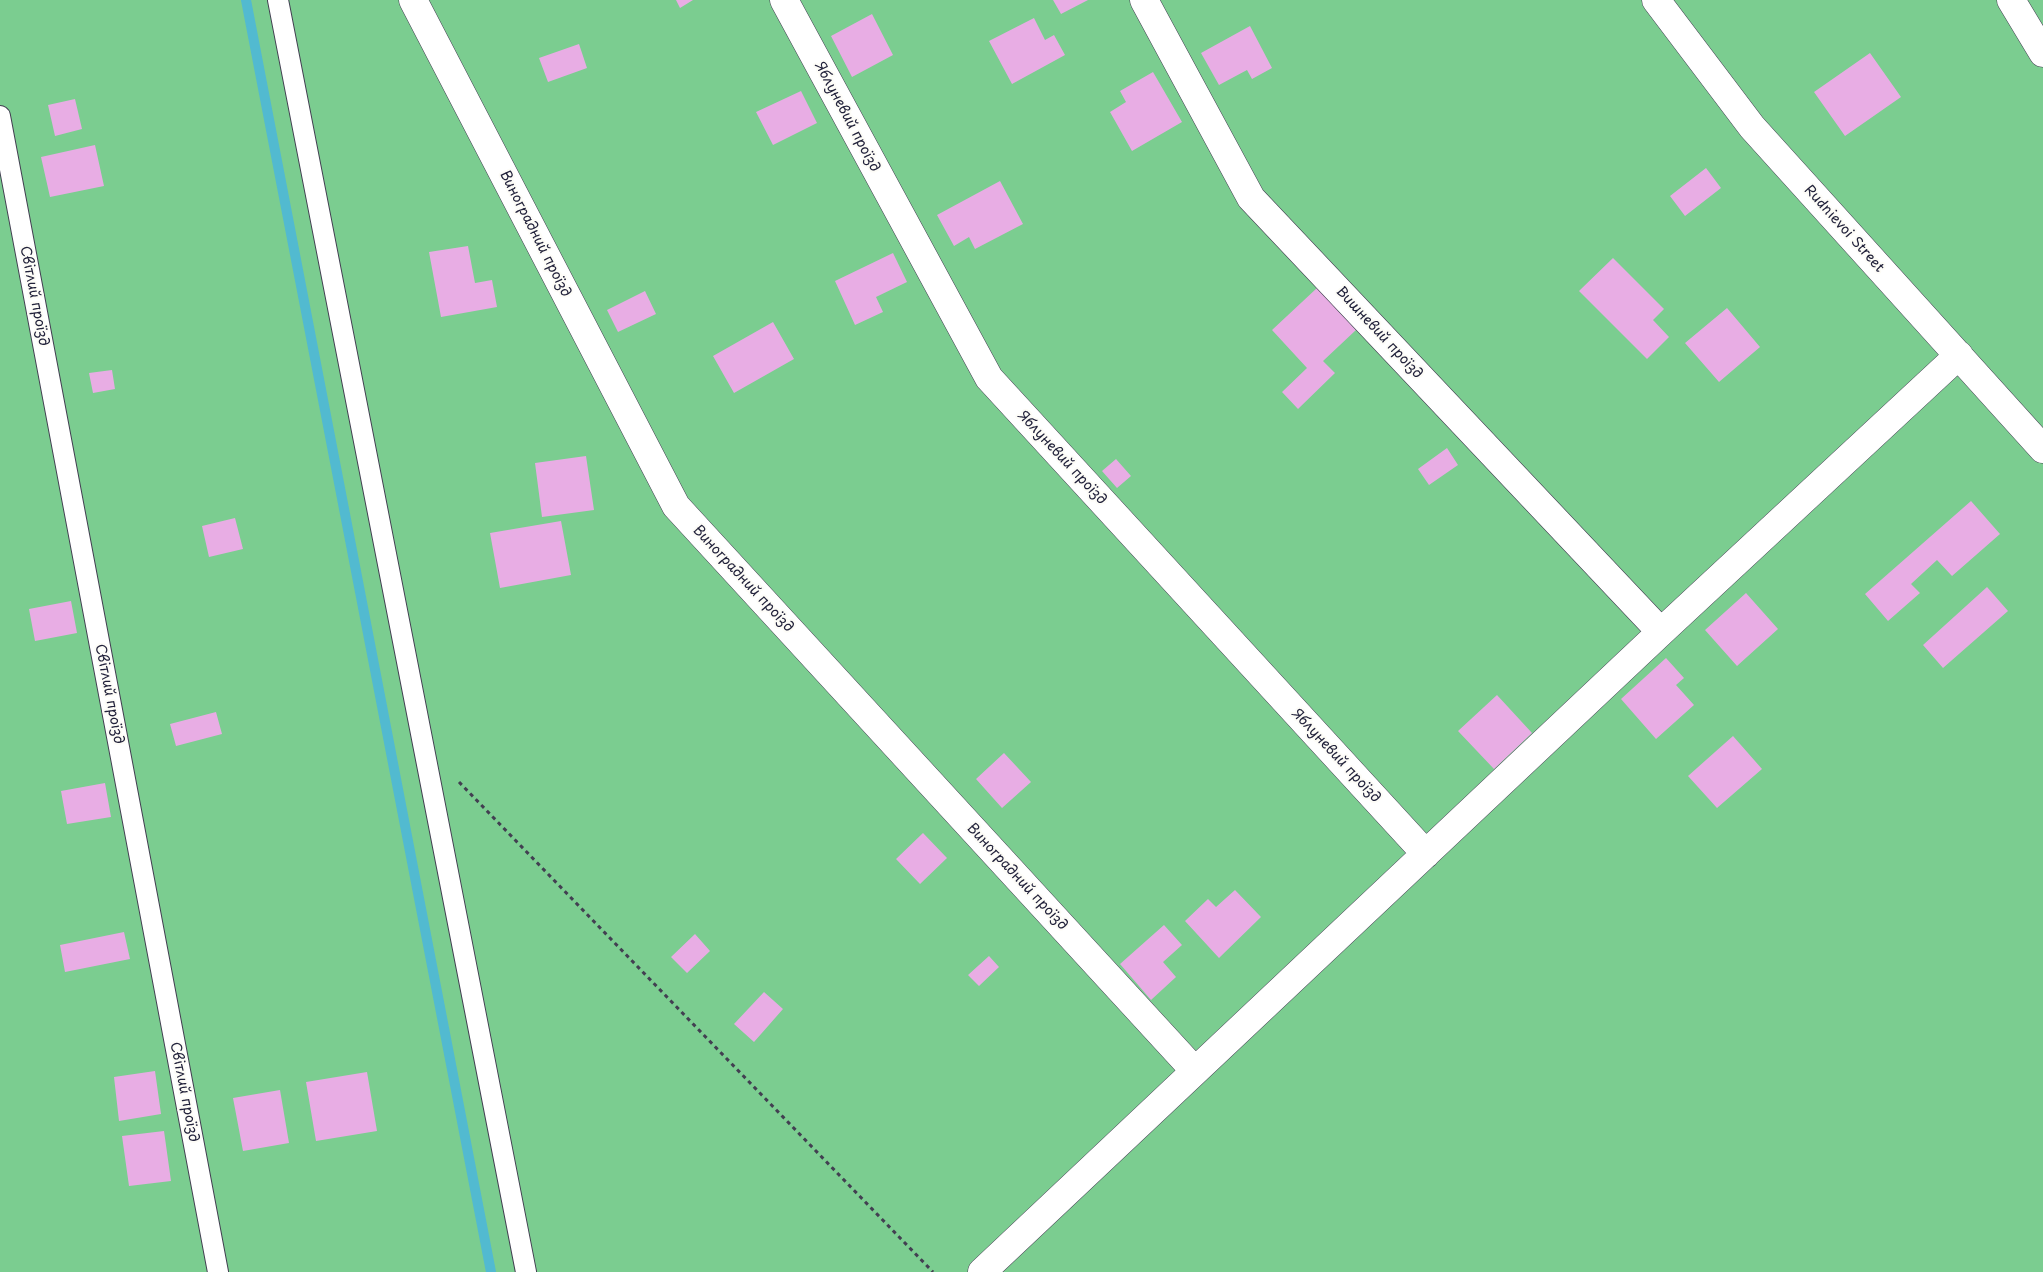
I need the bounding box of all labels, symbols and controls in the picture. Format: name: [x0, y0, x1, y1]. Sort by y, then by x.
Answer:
street label: Яблуневий проїзд: [811, 59, 883, 175]
street label: Виноградний проїзд: [496, 168, 574, 300]
street label: Rudnievoi Street: [1800, 182, 1888, 276]
street label: Світлий проїзд: [16, 245, 52, 347]
street label: Вишневий проїзд: [1332, 284, 1426, 382]
street label: Яблуневий проїзд: [1014, 408, 1110, 508]
street label: Виноградний проїзд: [689, 522, 797, 636]
street label: Світлий проїзд: [91, 643, 127, 745]
street label: Яблуневий проїзд: [1288, 706, 1384, 806]
street label: Виноградний проїзд: [963, 820, 1071, 934]
street label: Світлий проїзд: [166, 1041, 202, 1143]

